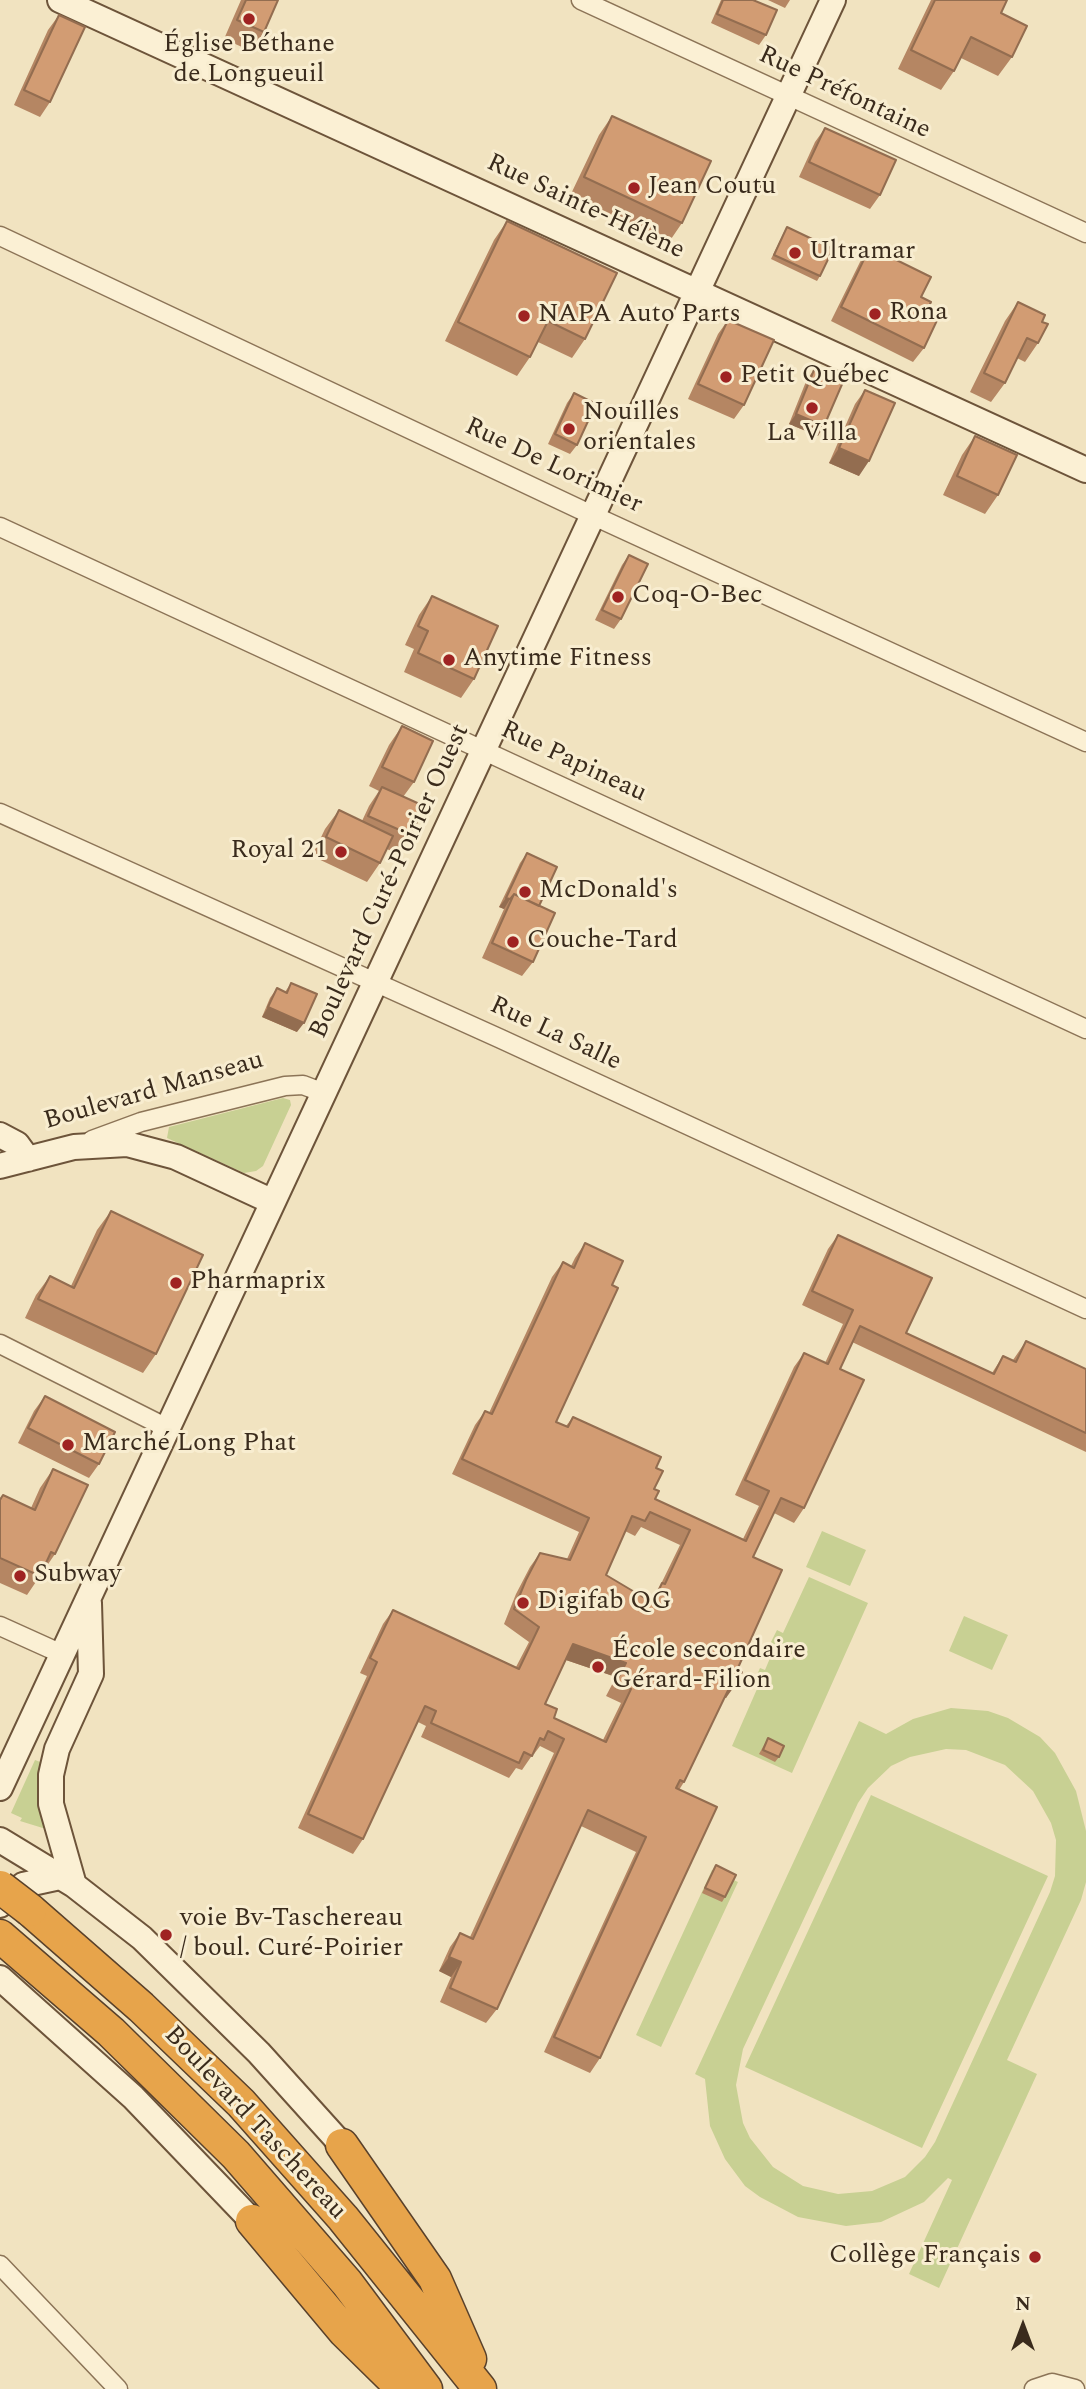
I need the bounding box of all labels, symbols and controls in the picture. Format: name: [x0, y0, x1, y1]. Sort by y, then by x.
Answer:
marker: Église Béthane de Longueuil: [241, 11, 257, 27]
place label: Église Béthane de Longueuil: [163, 30, 335, 92]
street label: Rue Préfontaine: [753, 41, 935, 147]
street label: Rue Sainte-Hélène: [481, 149, 689, 267]
place label: Jean Coutu: [648, 172, 776, 204]
marker: Jean Coutu: [626, 180, 642, 196]
place label: Ultramar: [809, 237, 915, 269]
marker: Ultramar: [787, 245, 803, 261]
place label: Rona: [889, 298, 948, 330]
place label: NAPA Auto Parts: [538, 300, 741, 332]
marker: Rona: [867, 306, 883, 322]
marker: NAPA Auto Parts: [516, 308, 532, 324]
place label: Petit Québec: [740, 361, 890, 393]
marker: Petit Québec: [718, 369, 734, 385]
place label: Nouilles orientales: [583, 398, 696, 460]
marker: La Villa: [804, 400, 820, 416]
street label: Rue De Lorimier: [459, 412, 647, 522]
place label: La Villa: [766, 419, 858, 451]
marker: Nouilles orientales: [561, 421, 577, 437]
place label: Coq-O-Bec: [632, 581, 762, 613]
marker: Coq-O-Bec: [610, 589, 626, 605]
place label: Anytime Fitness: [463, 644, 652, 676]
marker: Anytime Fitness: [441, 652, 457, 668]
street label: Rue Papineau: [495, 716, 651, 810]
street label: Boulevard Curé-Poirier Ouest: [304, 720, 478, 1044]
place label: Royal 21: [231, 836, 327, 868]
marker: Royal 21: [333, 844, 349, 860]
place label: McDonald's: [539, 876, 678, 908]
marker: McDonald's: [517, 884, 533, 900]
place label: Couche-Tard: [527, 926, 678, 958]
marker: Couche-Tard: [505, 934, 521, 950]
street label: Rue La Salle: [484, 991, 626, 1079]
street label: Boulevard Manseau: [41, 1046, 267, 1138]
place label: Pharmaprix: [190, 1267, 326, 1299]
marker: Pharmaprix: [168, 1275, 184, 1291]
place label: Marché Long Phat: [82, 1429, 296, 1461]
marker: Marché Long Phat: [60, 1437, 76, 1453]
place label: Subway: [34, 1560, 122, 1592]
marker: Subway: [12, 1568, 28, 1584]
place label: Digifab QG: [537, 1587, 671, 1619]
marker: Digifab QG: [515, 1595, 531, 1611]
place label: École secondaire Gérard-Filion: [612, 1636, 806, 1698]
marker: École secondaire Gérard-Filion: [590, 1659, 606, 1675]
place label: voie Bv-Taschereau / boul. Curé-Poirier: [180, 1904, 403, 1966]
marker: voie Bv-Taschereau / boul. Curé-Poirier: [158, 1927, 174, 1943]
street label: Boulevard Taschereau: [156, 2021, 352, 2227]
place label: Collège Français: [829, 2241, 1021, 2273]
marker: Collège Français: [1027, 2249, 1043, 2265]
text: N: [1015, 2290, 1031, 2319]
north arrow: [988, 2291, 1058, 2361]

